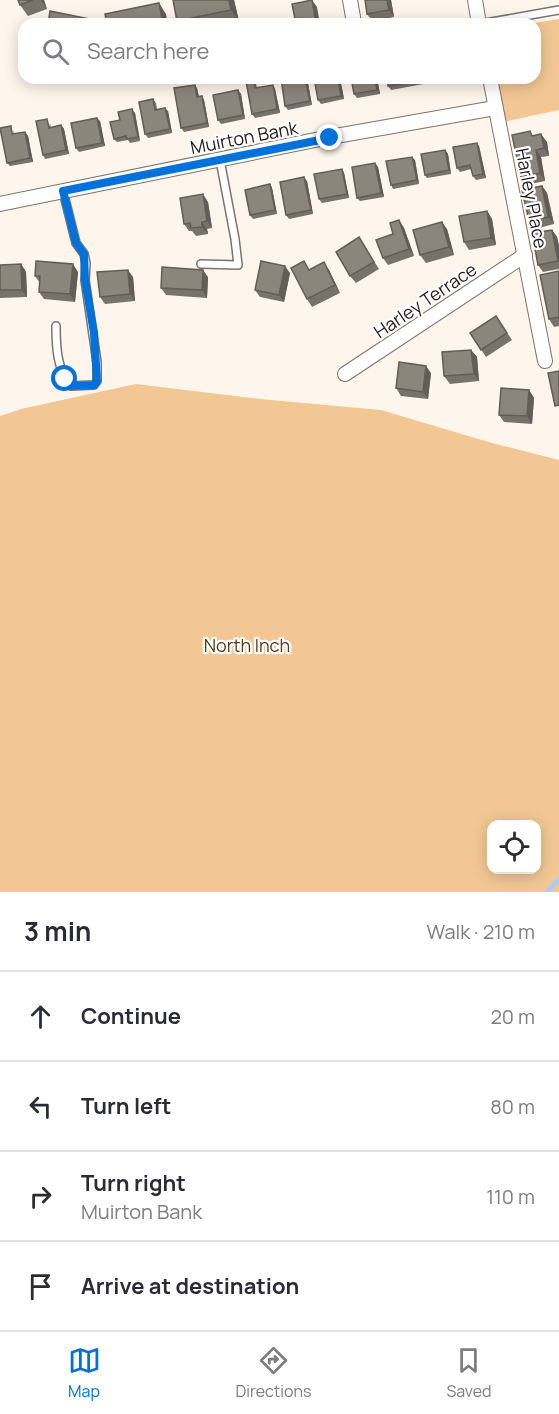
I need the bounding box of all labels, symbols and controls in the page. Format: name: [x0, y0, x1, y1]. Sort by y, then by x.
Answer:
search box: [18, 18, 541, 84]
icon: search: [39, 35, 72, 68]
text: Search here: [87, 36, 209, 66]
street label: Muirton Bank: [188, 115, 301, 159]
route end: [316, 124, 342, 150]
street label: Harley Place: [511, 146, 553, 250]
street label: Harley Terrace: [369, 257, 481, 343]
route start: [51, 365, 77, 391]
park label: North Inch: [204, 633, 290, 657]
map controls: [487, 820, 541, 874]
button: locate: [487, 820, 541, 874]
text: 3 min: [24, 913, 91, 949]
text: Walk · 210 m: [427, 918, 535, 945]
icon: ahead: [24, 1000, 57, 1033]
text: Continue: [81, 1001, 181, 1031]
text: 20 m: [490, 1003, 535, 1030]
icon: left: [24, 1090, 57, 1123]
text: Turn left: [81, 1091, 171, 1121]
text: 80 m: [490, 1093, 535, 1120]
text: Turn right: [81, 1168, 186, 1198]
icon: right: [24, 1180, 57, 1213]
text: 110 m: [486, 1183, 535, 1210]
text: Muirton Bank: [81, 1198, 202, 1225]
icon: arrive: [24, 1270, 57, 1303]
text: Arrive at destination: [81, 1271, 299, 1301]
tab: Map: [68, 1344, 101, 1402]
tab: Directions: [236, 1344, 311, 1402]
tab: Saved: [446, 1344, 491, 1402]

